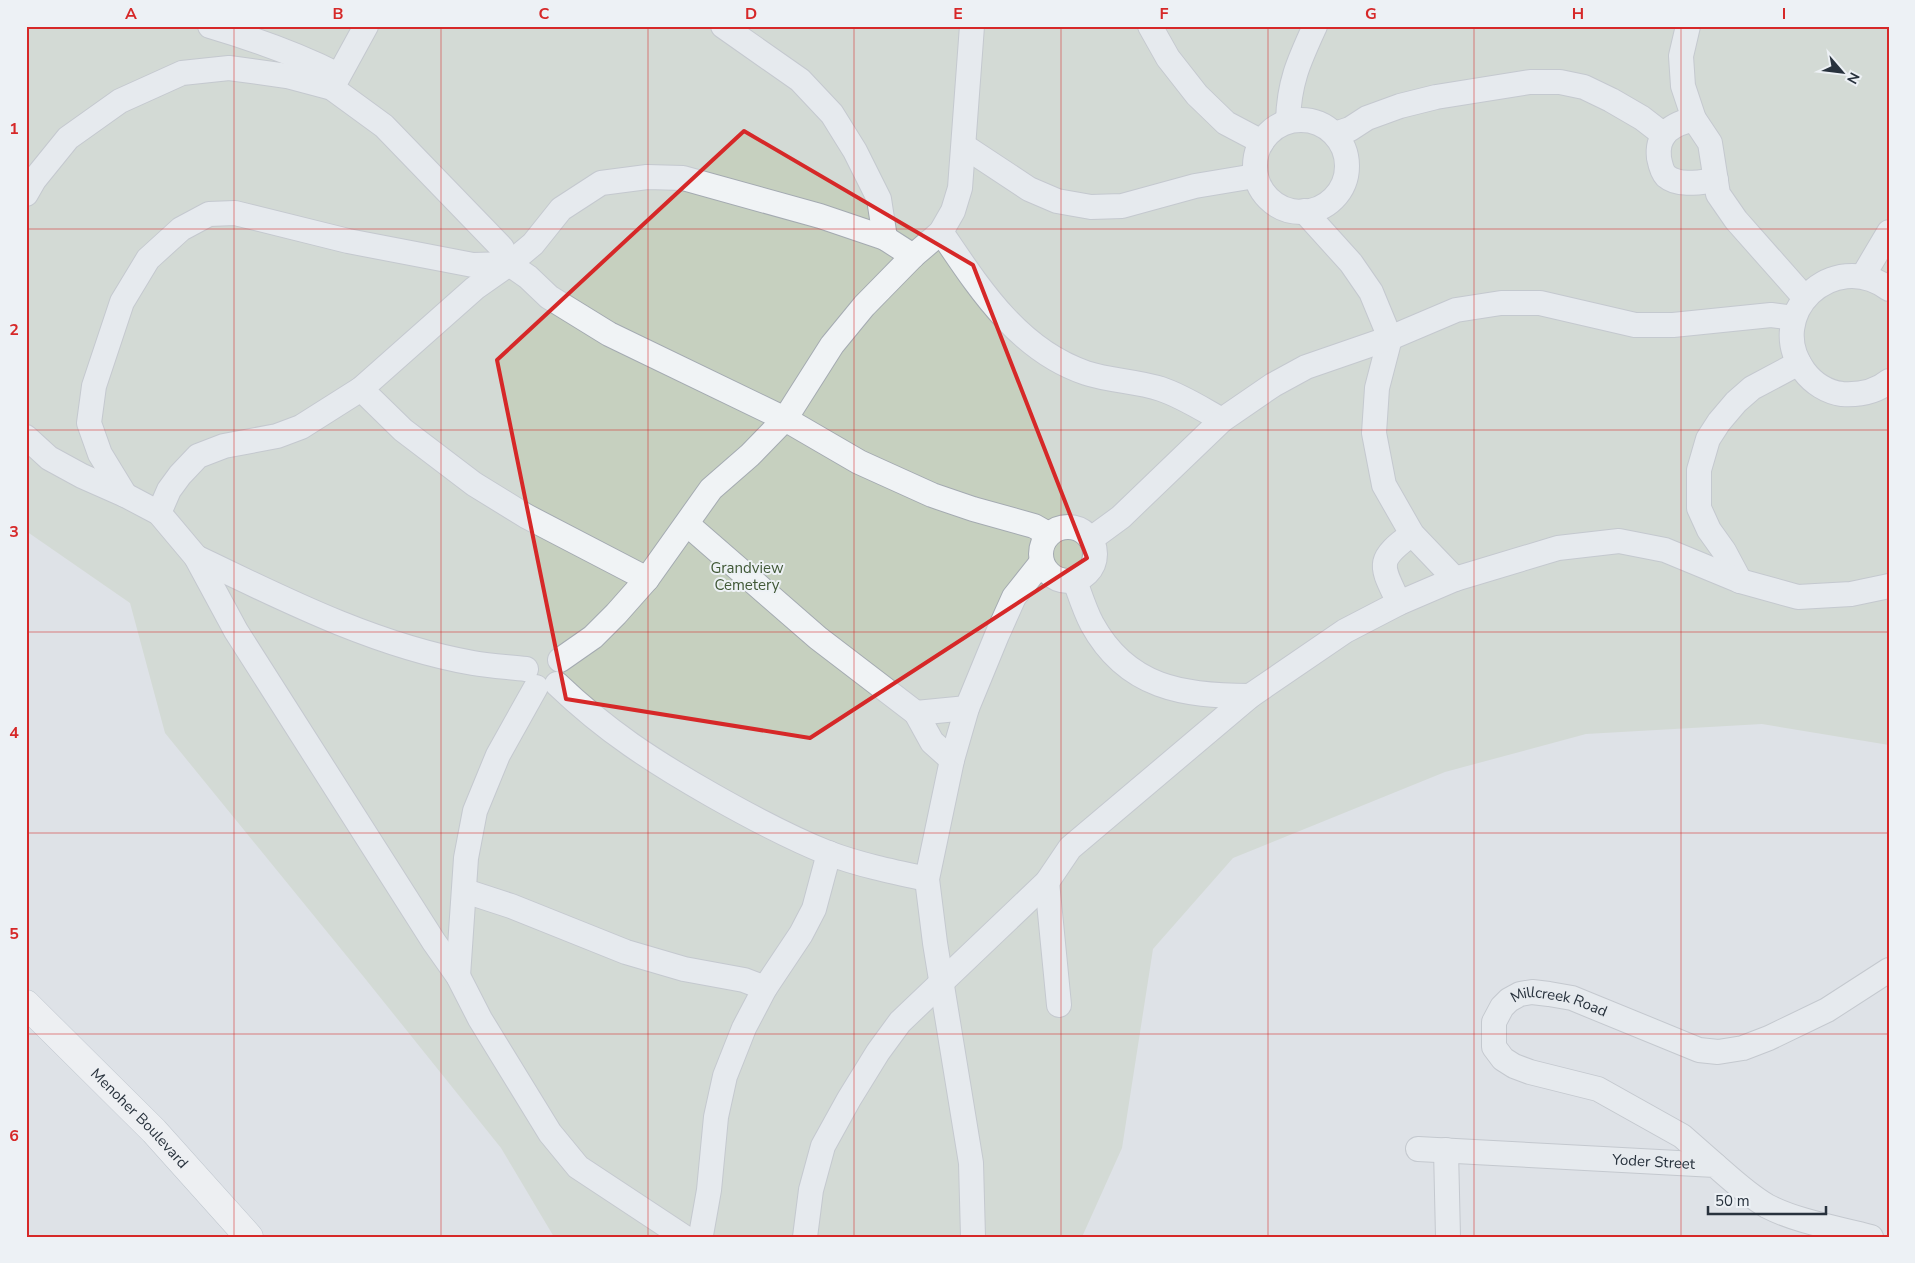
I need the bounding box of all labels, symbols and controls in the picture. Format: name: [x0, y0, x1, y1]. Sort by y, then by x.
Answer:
text: A: [125, 3, 137, 25]
text: B: [332, 3, 344, 25]
text: C: [539, 3, 550, 25]
text: D: [745, 3, 757, 25]
text: E: [953, 3, 963, 25]
text: F: [1160, 3, 1169, 25]
text: G: [1365, 3, 1377, 25]
text: H: [1572, 3, 1584, 25]
text: I: [1782, 3, 1786, 25]
north arrow: [1818, 48, 1868, 98]
text: N: [1842, 69, 1864, 87]
text: 1: [9, 118, 19, 140]
text: 2: [9, 319, 19, 341]
text: 3: [9, 521, 19, 543]
park label: Grandview Cemetery: [710, 558, 784, 595]
text: 4: [9, 722, 19, 744]
text: 5: [9, 923, 19, 945]
street label: Millcreek Road: [1507, 982, 1610, 1021]
street label: Menoher Boulevard: [86, 1064, 193, 1173]
text: 6: [9, 1125, 19, 1147]
street label: Yoder Street: [1611, 1149, 1696, 1174]
scale bar: [1708, 1183, 1825, 1215]
text: 50 m: [1715, 1191, 1750, 1211]

